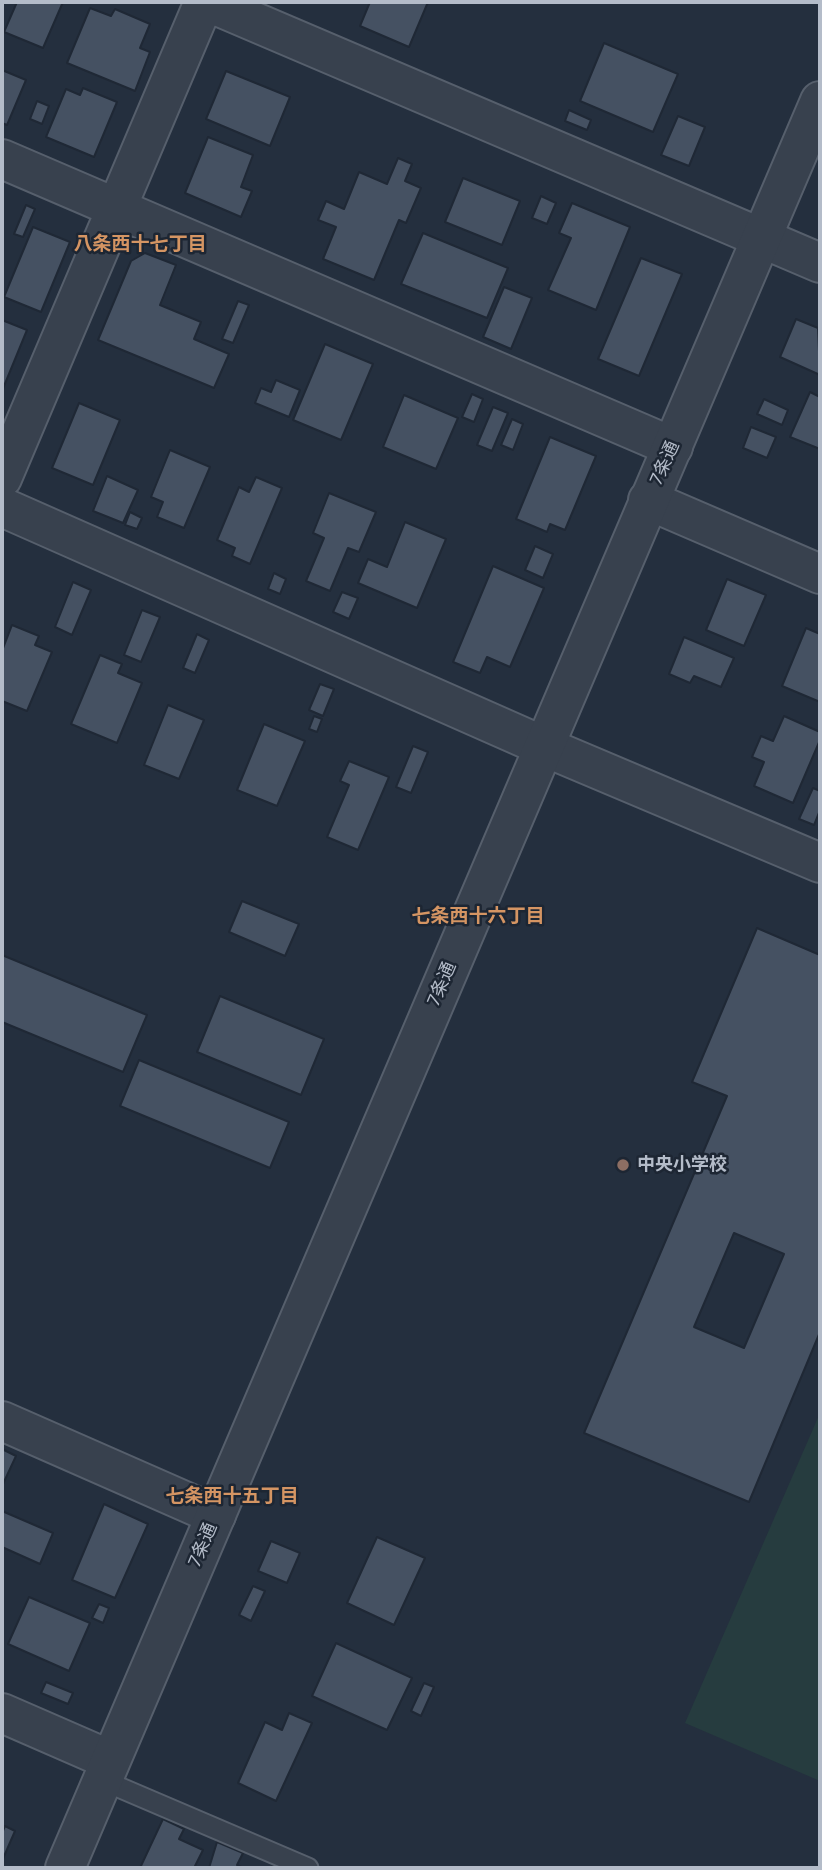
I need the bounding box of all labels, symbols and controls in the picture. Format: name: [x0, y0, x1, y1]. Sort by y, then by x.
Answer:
district label: 八条西十七丁目: [74, 233, 206, 255]
street label: 7条通: [646, 438, 684, 488]
district label: 七条西十六丁目: [412, 905, 544, 927]
street label: 7条通: [423, 959, 461, 1009]
place label: 中央小学校: [637, 1154, 727, 1176]
marker: 中央小学校: [615, 1157, 631, 1173]
district label: 七条西十五丁目: [166, 1485, 298, 1507]
street label: 7条通: [184, 1520, 222, 1570]

